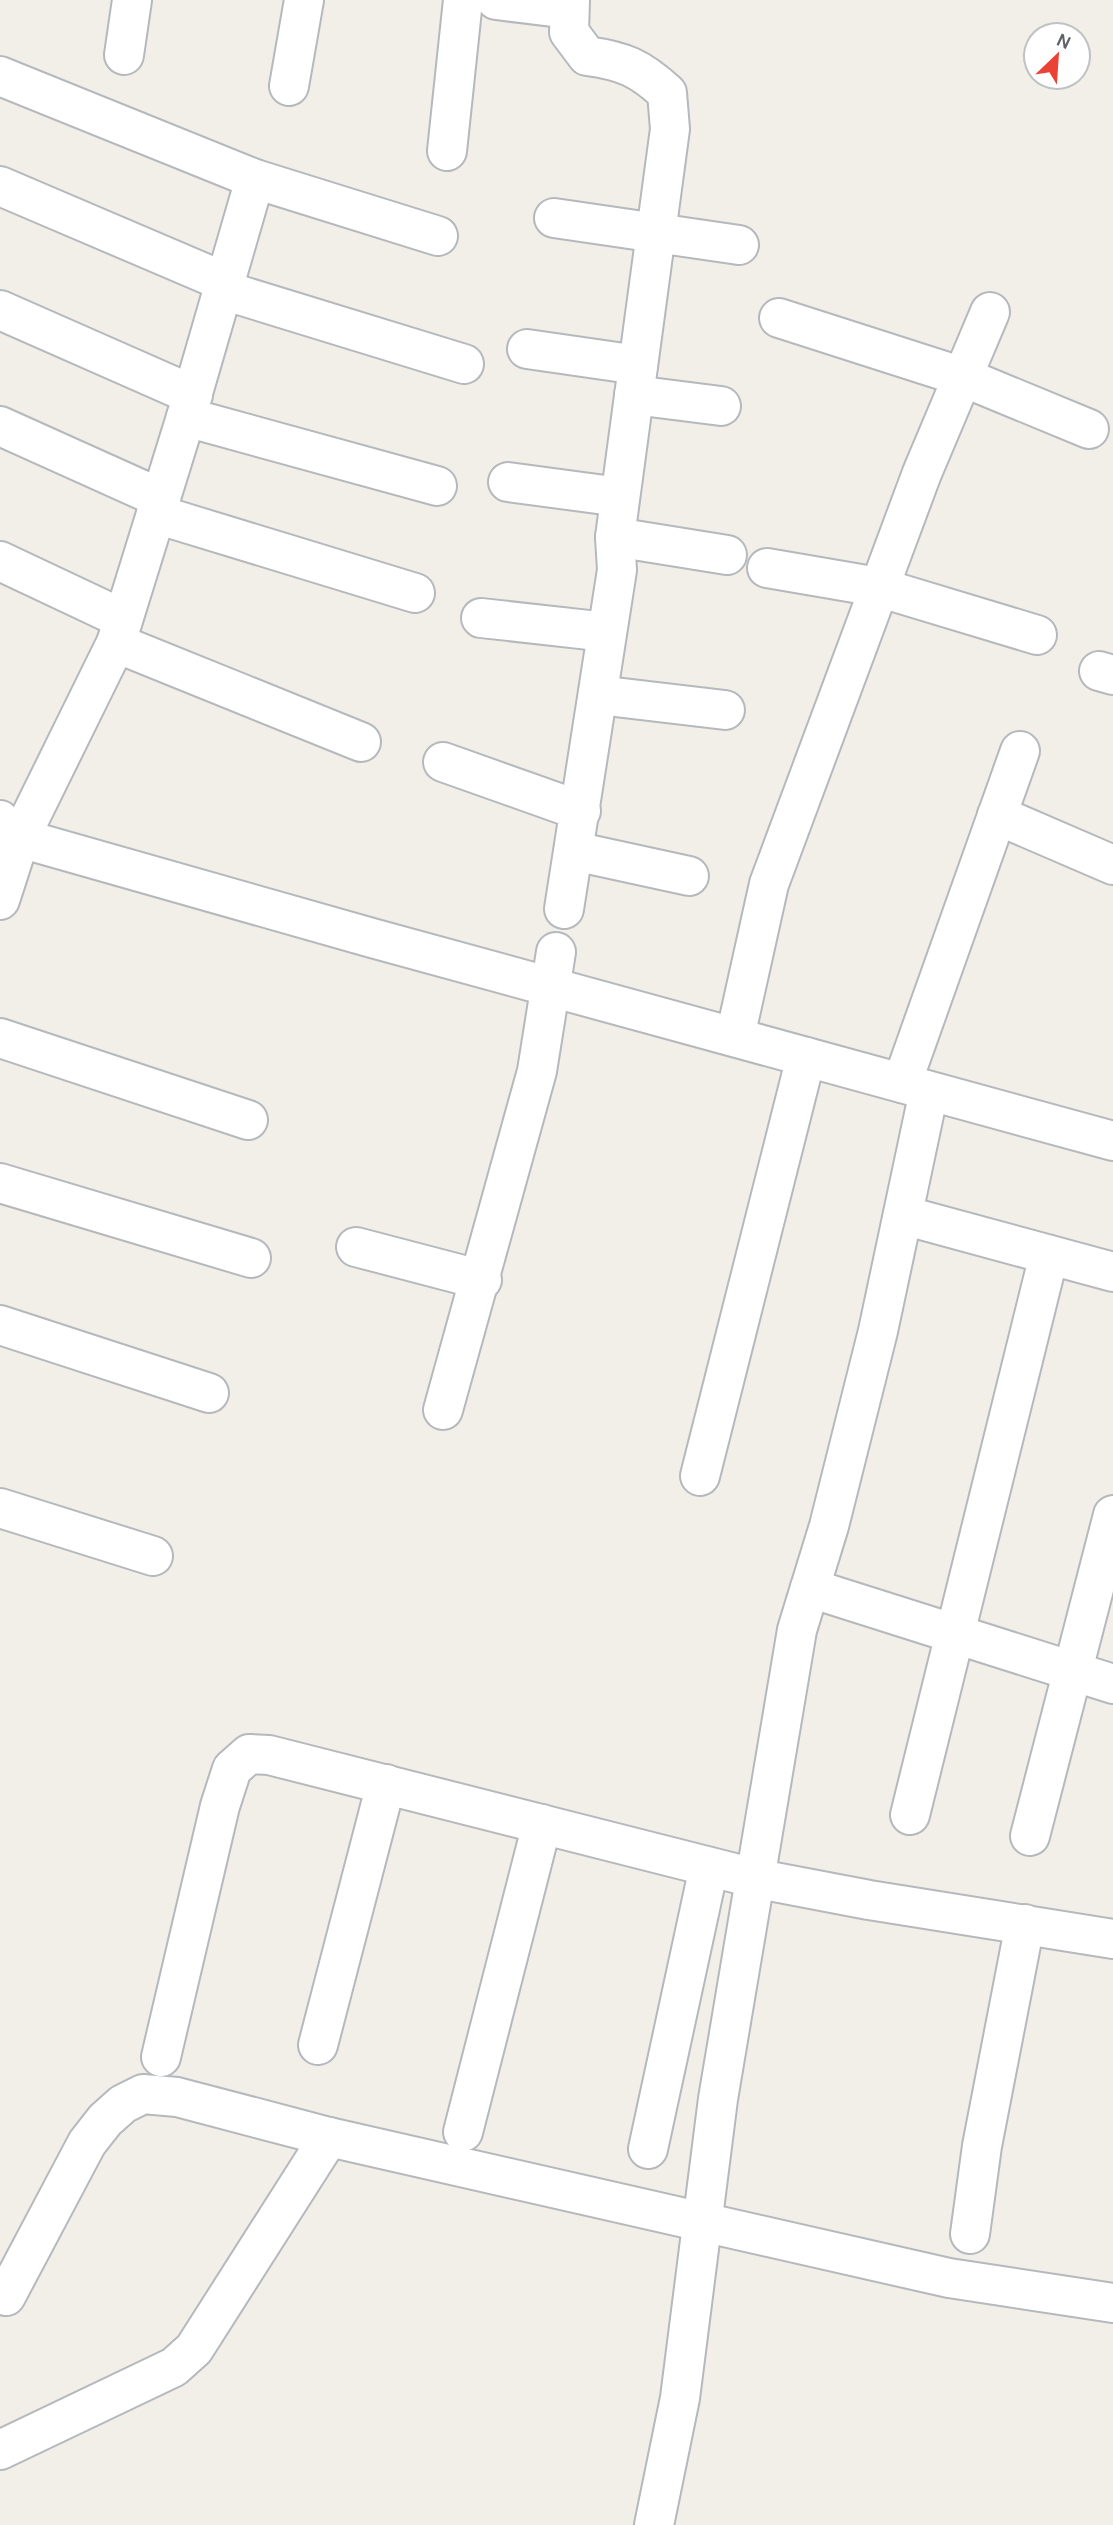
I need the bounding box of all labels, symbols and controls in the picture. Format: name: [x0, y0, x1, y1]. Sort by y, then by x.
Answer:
north arrow: [1022, 21, 1092, 91]
text: N: [1053, 29, 1075, 54]

